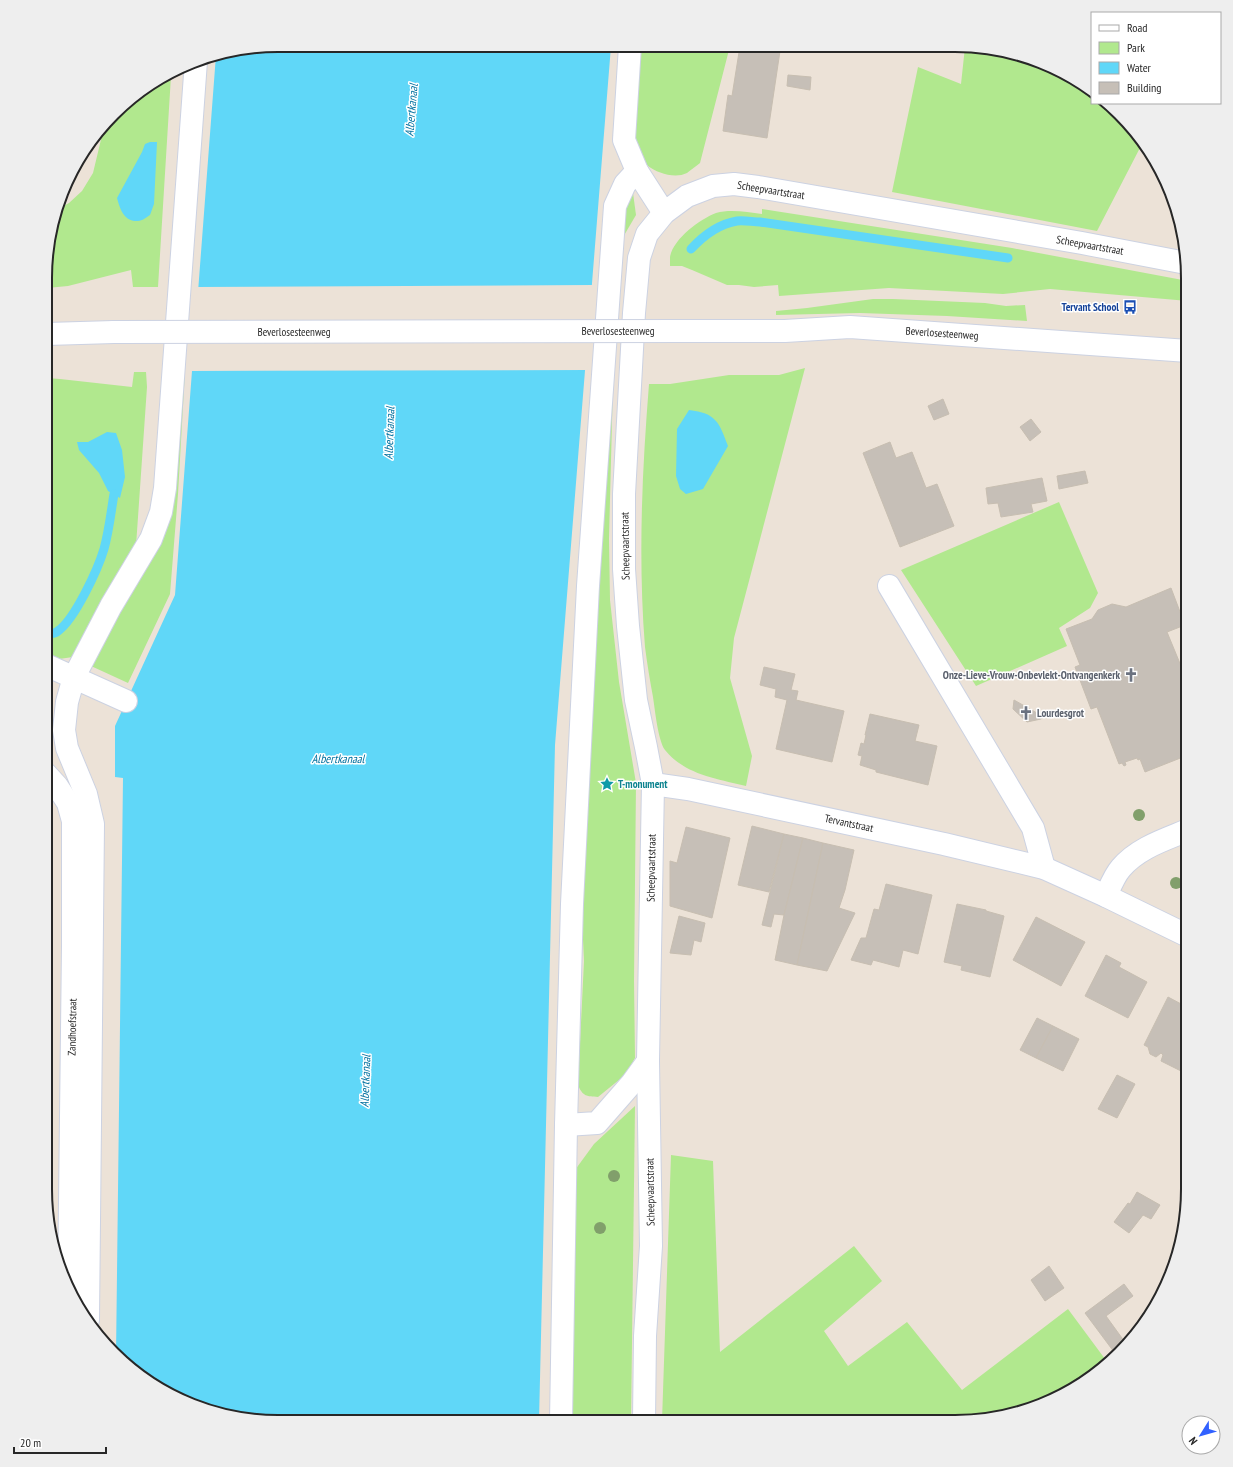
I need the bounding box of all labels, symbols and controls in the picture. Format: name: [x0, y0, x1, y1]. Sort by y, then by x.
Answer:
legend: [1091, 12, 1221, 104]
text: Road: [1127, 20, 1147, 35]
text: Park: [1127, 40, 1145, 55]
text: Water: [1127, 60, 1152, 75]
text: Building: [1127, 80, 1162, 95]
water label: Albertkanaal: [401, 82, 421, 137]
street label: Scheepvaartstraat: [736, 178, 806, 202]
street label: Scheepvaartstraat: [1055, 232, 1125, 258]
bus stop icon: Tervant School: [1122, 299, 1138, 315]
place label: Tervant School: [1062, 300, 1119, 314]
street label: Beverlosesteenweg: [905, 323, 979, 343]
street label: Beverlosesteenweg: [581, 324, 655, 338]
street label: Beverlosesteenweg: [257, 325, 331, 339]
water label: Albertkanaal: [381, 405, 397, 460]
street label: Scheepvaartstraat: [617, 512, 633, 580]
church icon: Onze-Lieve-Vrouw-Onbevlekt-Ontvangenkerk: [1123, 667, 1139, 683]
place label: Onze-Lieve-Vrouw-Onbevlekt-Ontvangenkerk: [943, 668, 1120, 682]
church icon: Lourdesgrot: [1018, 705, 1034, 721]
place label: Lourdesgrot: [1037, 706, 1085, 720]
water label: Albertkanaal: [312, 751, 366, 766]
place icon: T-monument: [599, 776, 615, 792]
place label: T-monument: [618, 777, 668, 791]
street label: Tervantstraat: [823, 811, 875, 835]
street label: Scheepvaartstraat: [643, 834, 659, 902]
street label: Zandhoefstraat: [65, 998, 79, 1056]
water label: Albertkanaal: [357, 1053, 373, 1108]
street label: Scheepvaartstraat: [642, 1158, 658, 1226]
north arrow: [1181, 1415, 1221, 1455]
scale bar: [14, 1429, 106, 1455]
text: N: [1186, 1434, 1200, 1448]
text: 20 m: [20, 1435, 41, 1450]

